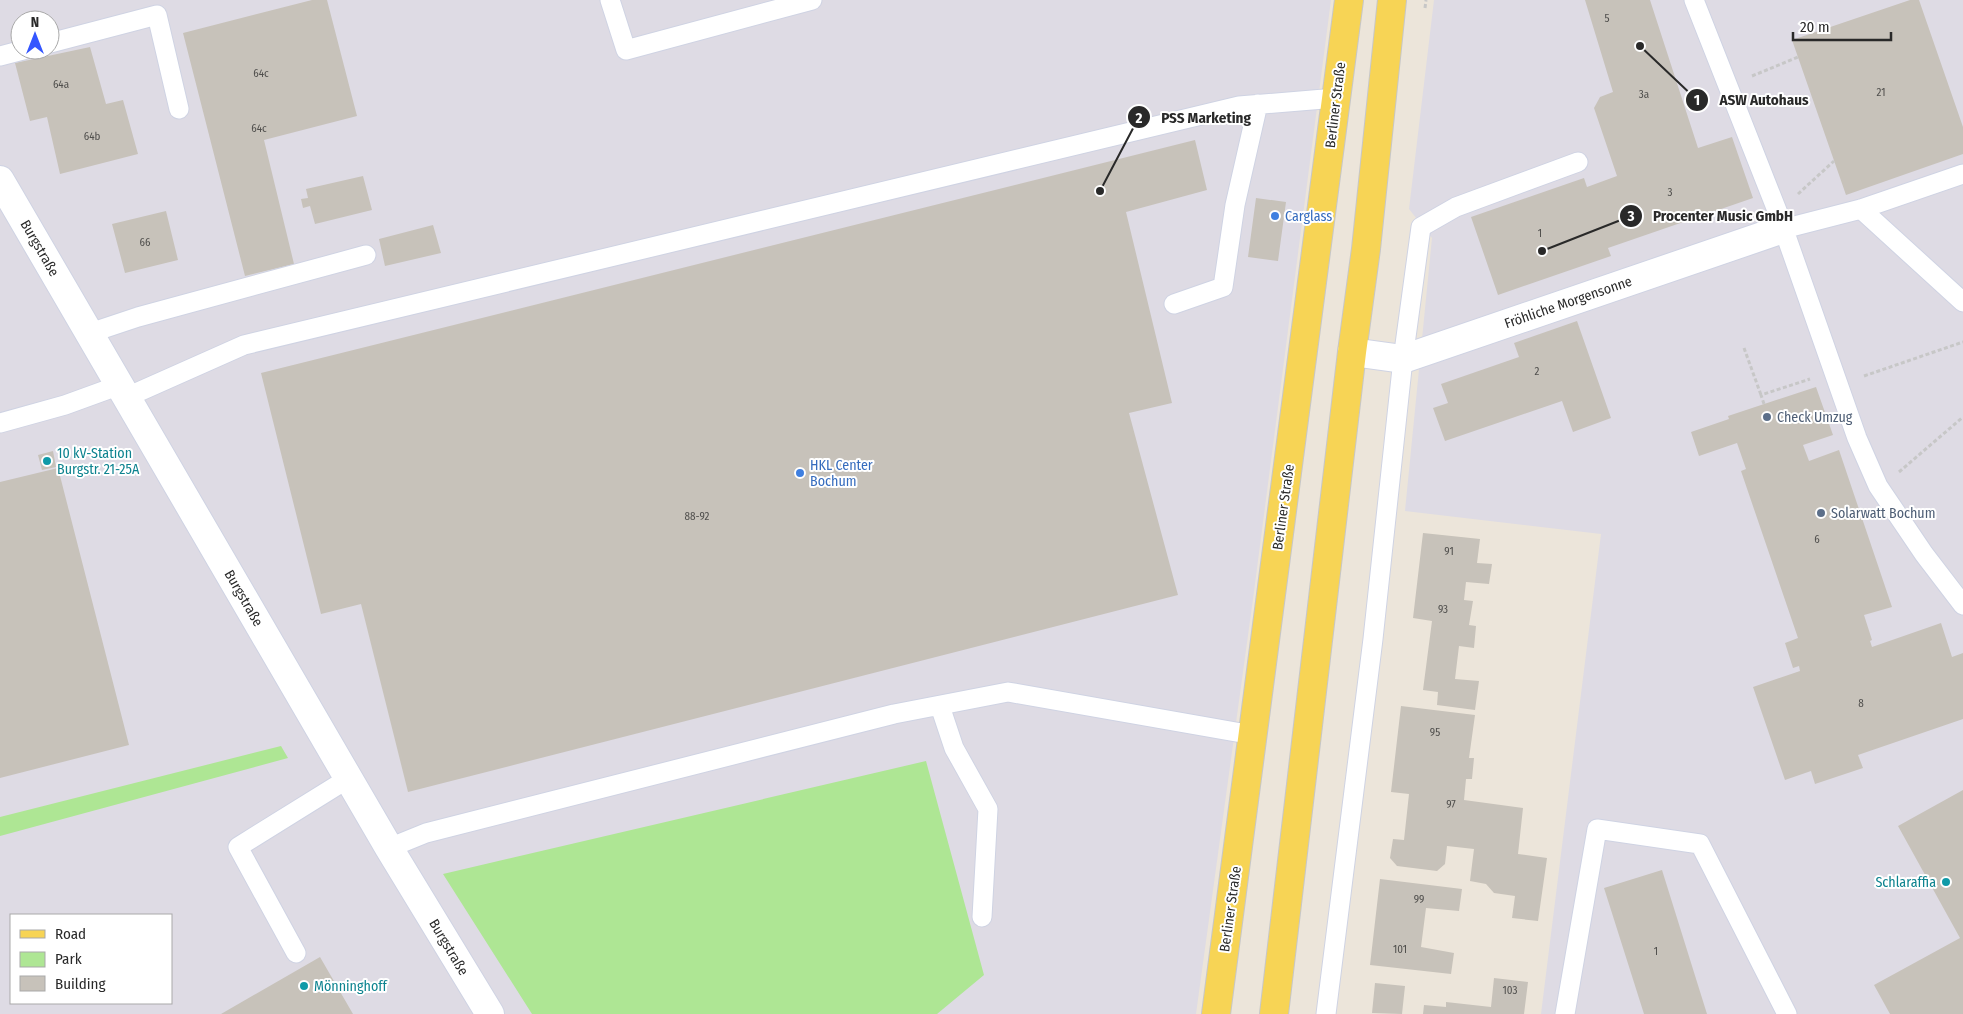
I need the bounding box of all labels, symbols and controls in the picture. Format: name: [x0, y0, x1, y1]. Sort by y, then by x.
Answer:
north arrow: [10, 10, 60, 60]
scale bar: [1793, 10, 1890, 42]
house number: 5: [1604, 12, 1610, 25]
text: N: [31, 14, 39, 31]
text: 20 m: [1800, 18, 1830, 36]
street label: Berliner Straße: [1322, 61, 1349, 149]
house number: 64c: [253, 67, 269, 80]
house number: 64a: [53, 78, 69, 91]
callout: ASW Autohaus: [1684, 85, 1818, 115]
house number: 21: [1877, 86, 1885, 99]
house number: 3a: [1639, 88, 1649, 101]
text: 1: [1694, 91, 1700, 109]
text: ASW Autohaus: [1718, 91, 1809, 109]
callout: PSS Marketing: [1126, 102, 1261, 132]
text: 2: [1135, 109, 1143, 127]
text: PSS Marketing: [1161, 109, 1251, 127]
house number: 64c: [251, 122, 267, 135]
house number: 64b: [84, 130, 100, 143]
house number: 3: [1668, 186, 1673, 199]
callout: Procenter Music GmbH: [1618, 201, 1803, 231]
text: 3: [1626, 207, 1635, 225]
text: Procenter Music GmbH: [1653, 207, 1793, 225]
place label: Carglass: [1285, 208, 1332, 225]
marker: Carglass: [1269, 210, 1281, 222]
street label: Burgstraße: [17, 217, 63, 280]
house number: 1: [1538, 227, 1542, 240]
house number: 66: [140, 236, 151, 249]
street label: Fröhliche Morgensonne: [1502, 273, 1634, 332]
house number: 2: [1535, 365, 1540, 378]
place label: Check Umzug: [1777, 409, 1853, 426]
marker: Check Umzug: [1761, 411, 1773, 423]
place label: 10 kV-Station Burgstr. 21-25A: [57, 445, 140, 478]
marker: 10 kV-Station Burgstr. 21-25A: [41, 455, 53, 467]
place label: HKL Center Bochum: [810, 457, 873, 490]
street label: Berliner Straße: [1269, 463, 1298, 551]
marker: HKL Center Bochum: [794, 467, 806, 479]
place label: Solarwatt Bochum: [1831, 505, 1935, 522]
marker: Solarwatt Bochum: [1815, 507, 1827, 519]
house number: 88-92: [685, 510, 710, 523]
house number: 6: [1814, 533, 1820, 546]
house number: 91: [1444, 545, 1454, 558]
street label: Burgstraße: [221, 567, 267, 630]
house number: 93: [1438, 603, 1448, 616]
house number: 8: [1858, 697, 1864, 710]
house number: 95: [1430, 726, 1440, 739]
house number: 97: [1446, 798, 1456, 811]
street label: Berliner Straße: [1216, 865, 1245, 953]
place label: Schlaraffia: [1875, 874, 1936, 891]
marker: Schlaraffia: [1940, 876, 1952, 888]
house number: 99: [1414, 893, 1424, 906]
legend: [10, 914, 172, 1004]
street label: Burgstraße: [425, 916, 472, 978]
text: Road: [55, 925, 86, 943]
house number: 101: [1393, 943, 1407, 956]
house number: 1: [1654, 945, 1658, 958]
text: Park: [55, 950, 82, 968]
text: Building: [55, 975, 106, 993]
place label: Mönninghoff: [314, 978, 389, 995]
marker: Mönninghoff: [298, 980, 310, 992]
house number: 103: [1503, 984, 1517, 997]

